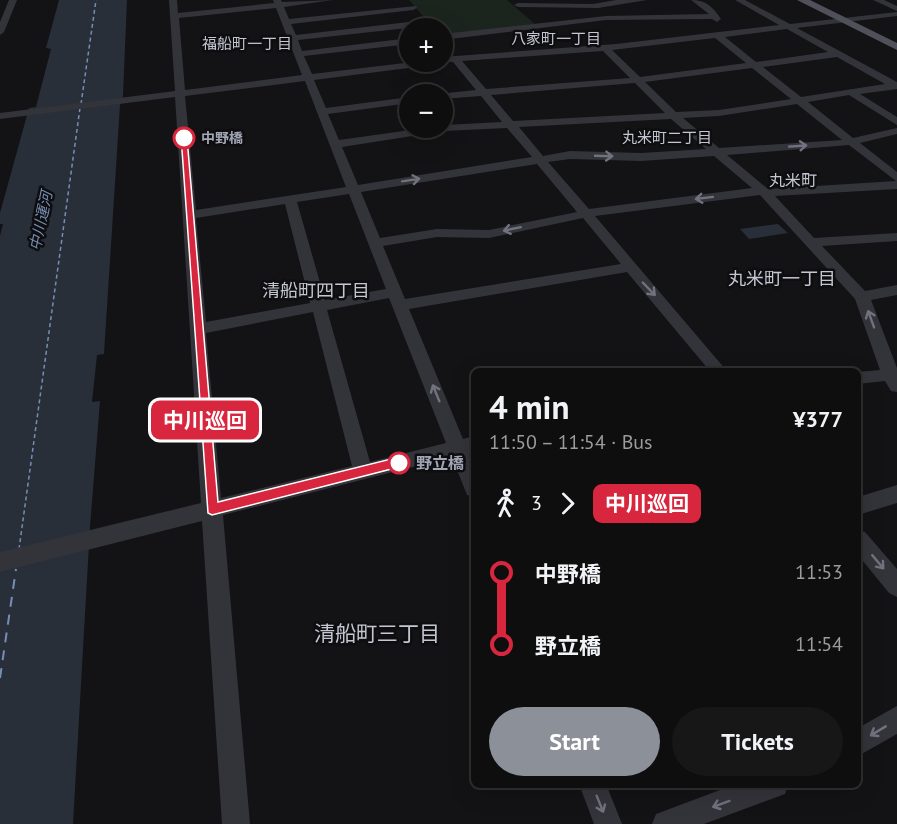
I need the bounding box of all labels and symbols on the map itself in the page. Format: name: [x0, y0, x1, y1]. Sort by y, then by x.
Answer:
district label: 八家町一丁目: [511, 29, 601, 48]
district label: 福船町一丁目: [202, 34, 292, 53]
marker: 中野橋: [173, 127, 195, 149]
district label: 丸米町二丁目: [622, 128, 712, 147]
place label: 中野橋: [201, 129, 243, 147]
one-way arrow: [788, 140, 808, 151]
one-way arrow: [593, 150, 613, 162]
district label: 丸米町: [769, 170, 817, 190]
one-way arrow: [400, 175, 420, 186]
water label: 中川運河: [25, 187, 57, 252]
one-way arrow: [695, 193, 715, 204]
one-way arrow: [503, 224, 522, 235]
district label: 丸米町一丁目: [728, 267, 836, 290]
district label: 清船町四丁目: [262, 279, 370, 302]
one-way arrow: [641, 281, 656, 296]
one-way arrow: [864, 311, 875, 329]
one-way arrow: [430, 384, 441, 403]
line badge: 中川巡回: [163, 400, 247, 440]
marker: 野立橋: [388, 452, 410, 474]
place label: 野立橋: [416, 453, 464, 473]
one-way arrow: [871, 554, 884, 570]
district label: 清船町三丁目: [314, 620, 440, 647]
one-way arrow: [869, 725, 886, 738]
one-way arrow: [595, 794, 606, 813]
one-way arrow: [712, 800, 730, 811]

